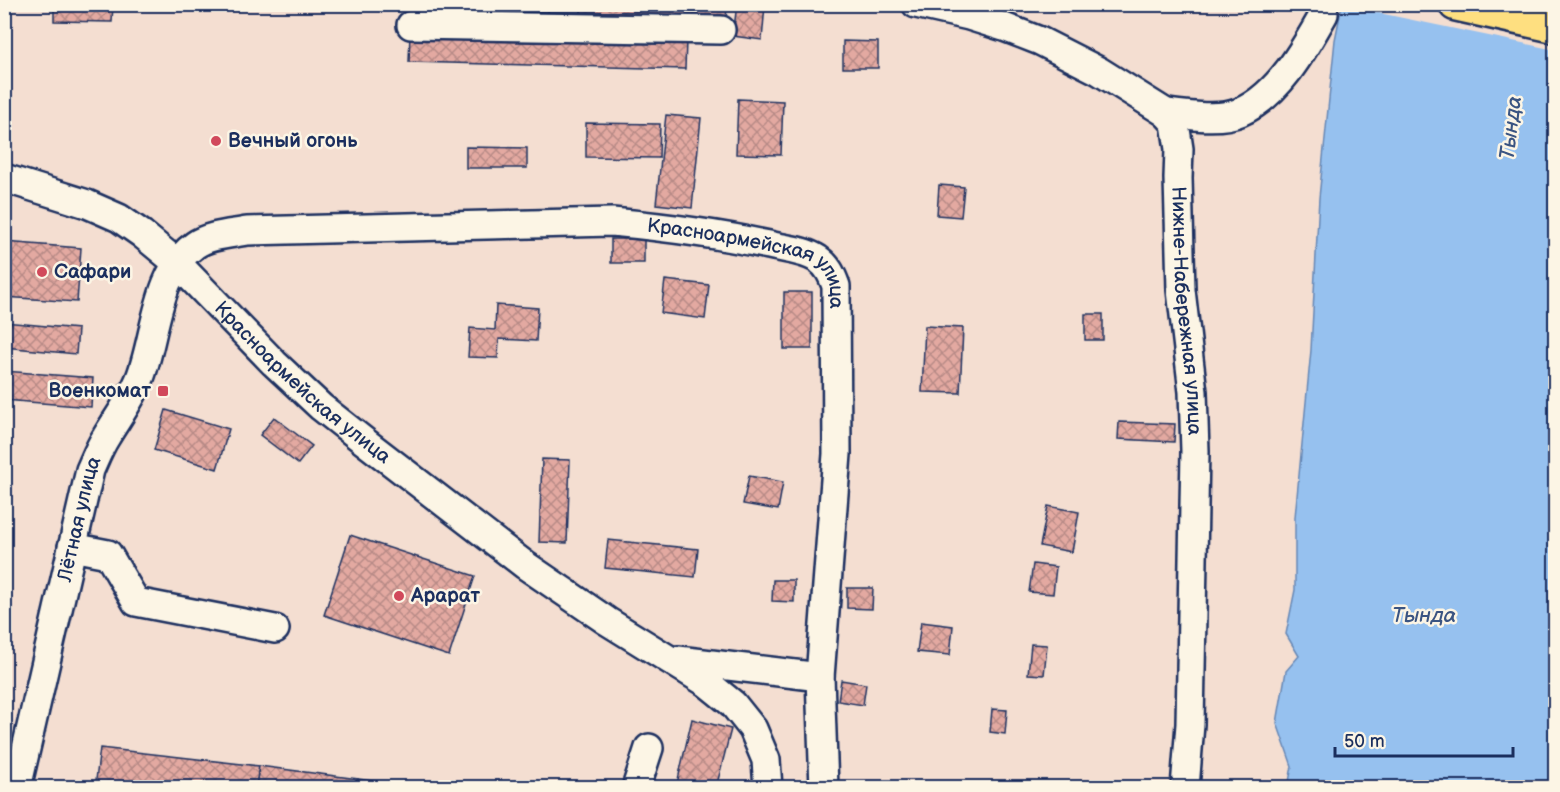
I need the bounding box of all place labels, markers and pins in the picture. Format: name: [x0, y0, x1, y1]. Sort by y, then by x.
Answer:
place label: Вечный огонь: [228, 129, 358, 153]
marker: Вечный огонь: [209, 134, 223, 148]
place label: Сафари: [54, 260, 131, 284]
marker: Сафари: [35, 265, 49, 279]
place label: Военкомат: [49, 379, 151, 403]
marker: Военкомат: [156, 384, 170, 398]
place label: Арарат: [410, 584, 480, 608]
marker: Арарат: [392, 589, 406, 603]

